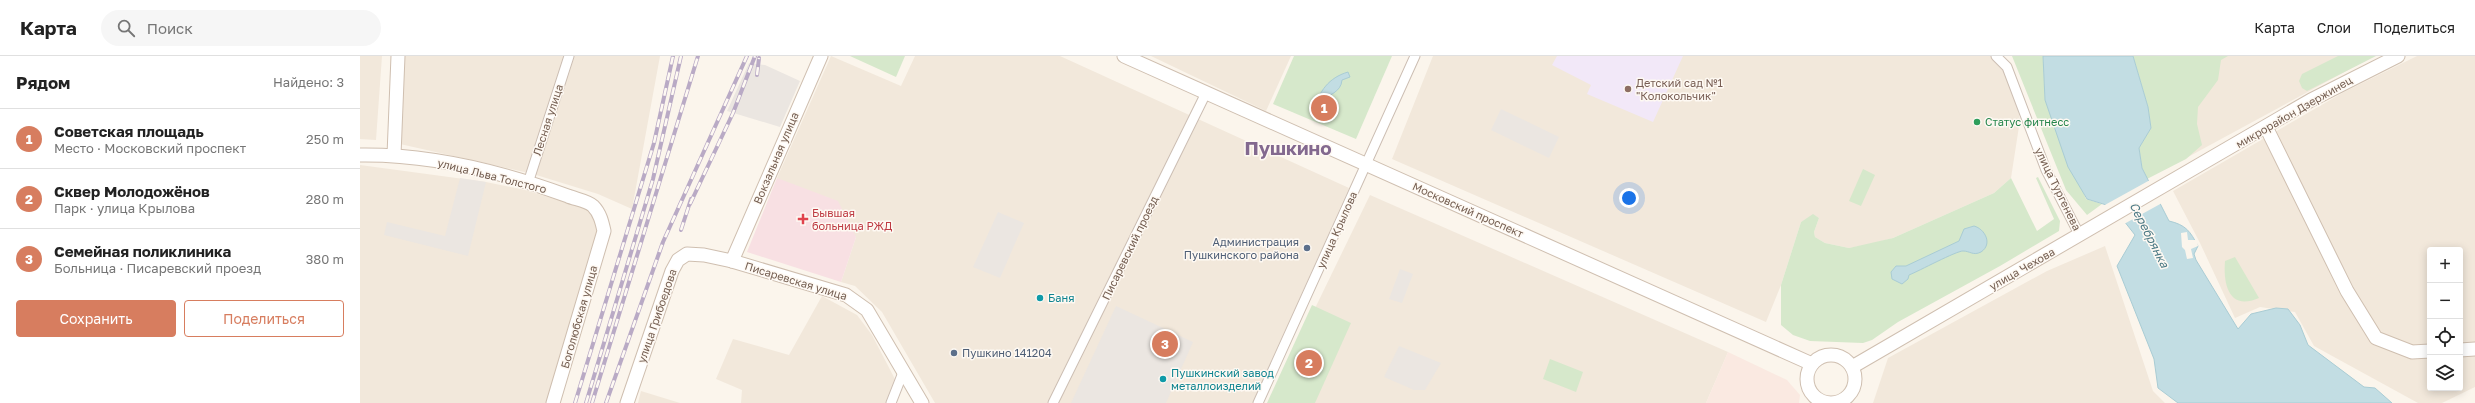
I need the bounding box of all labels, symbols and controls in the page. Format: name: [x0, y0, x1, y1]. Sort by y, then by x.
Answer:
search box: [101, 10, 381, 46]
text: Карта: [20, 16, 77, 39]
icon: search: [115, 17, 137, 39]
text: Поиск: [147, 19, 193, 37]
text: Карта: [2254, 19, 2295, 36]
text: Слои: [2317, 19, 2351, 36]
text: Поделиться: [2373, 19, 2455, 36]
text: Рядом: [16, 72, 70, 93]
street label: микрорайон Дзержинец: [2233, 73, 2354, 150]
text: Найдено: 3: [273, 74, 344, 90]
place label: Детский сад №1 "Колокольчик": [1636, 76, 1723, 102]
street label: Лесная улица: [530, 82, 565, 157]
marker: Детский сад №1 "Колокольчик": [1623, 84, 1633, 94]
pin: 1: [1311, 93, 1337, 123]
street label: Вокзальная улица: [750, 110, 801, 206]
place label: Статус фитнесс: [1985, 115, 2069, 128]
marker: Статус фитнесс: [1972, 117, 1982, 127]
text: Советская площадь: [54, 122, 204, 140]
text: 1: [26, 131, 32, 147]
text: 250 m: [306, 131, 344, 147]
district label: Пушкино: [1244, 136, 1332, 159]
text: Место · Московский проспект: [54, 140, 246, 156]
street label: улица Тургенева: [2033, 145, 2084, 232]
street label: улица Льва Толстого: [436, 156, 548, 195]
street label: Московский проспект: [1411, 179, 1526, 240]
text: Сквер Молодожёнов: [54, 182, 210, 200]
your location: [1619, 188, 1639, 208]
street label: улица Крылова: [1314, 189, 1359, 270]
text: 2: [25, 191, 33, 207]
text: 280 m: [306, 191, 344, 207]
street label: Писаревский проезд: [1099, 193, 1160, 302]
water label: Серебрянка: [2126, 199, 2173, 271]
text: Парк · улица Крылова: [54, 200, 195, 216]
place label: Бывшая больница РЖД: [812, 206, 892, 232]
marker: Бывшая больница РЖД: [797, 213, 809, 225]
place label: Администрация Пушкинского района: [1184, 235, 1299, 261]
text: Семейная поликлиника: [54, 242, 231, 260]
marker: Администрация Пушкинского района: [1302, 243, 1312, 253]
street label: улица Чехова: [1987, 245, 2057, 293]
map controls: [2427, 247, 2463, 391]
button: +: [2427, 247, 2463, 283]
text: 3: [25, 251, 33, 267]
text: 380 m: [306, 251, 344, 267]
street label: Писаревская улица: [743, 259, 849, 302]
text: Больница · Писаревский проезд: [54, 260, 261, 276]
street label: Боголюбская улица: [558, 264, 599, 370]
street label: улица Грибоедова: [634, 267, 679, 365]
button: −: [2427, 283, 2463, 319]
place label: Баня: [1048, 291, 1075, 304]
marker: Баня: [1035, 293, 1045, 303]
button: Сохранить: [16, 300, 176, 337]
button: Поделиться: [184, 300, 344, 337]
button: locate: [2427, 319, 2463, 355]
pin: 3: [1152, 329, 1178, 359]
place label: Пушкино 141204: [962, 346, 1052, 359]
marker: Пушкино 141204: [949, 348, 959, 358]
pin: 2: [1296, 348, 1322, 378]
button: layers: [2427, 355, 2463, 391]
place label: Пушкинский завод металлоизделий: [1171, 366, 1274, 392]
marker: Пушкинский завод металлоизделий: [1158, 374, 1168, 384]

